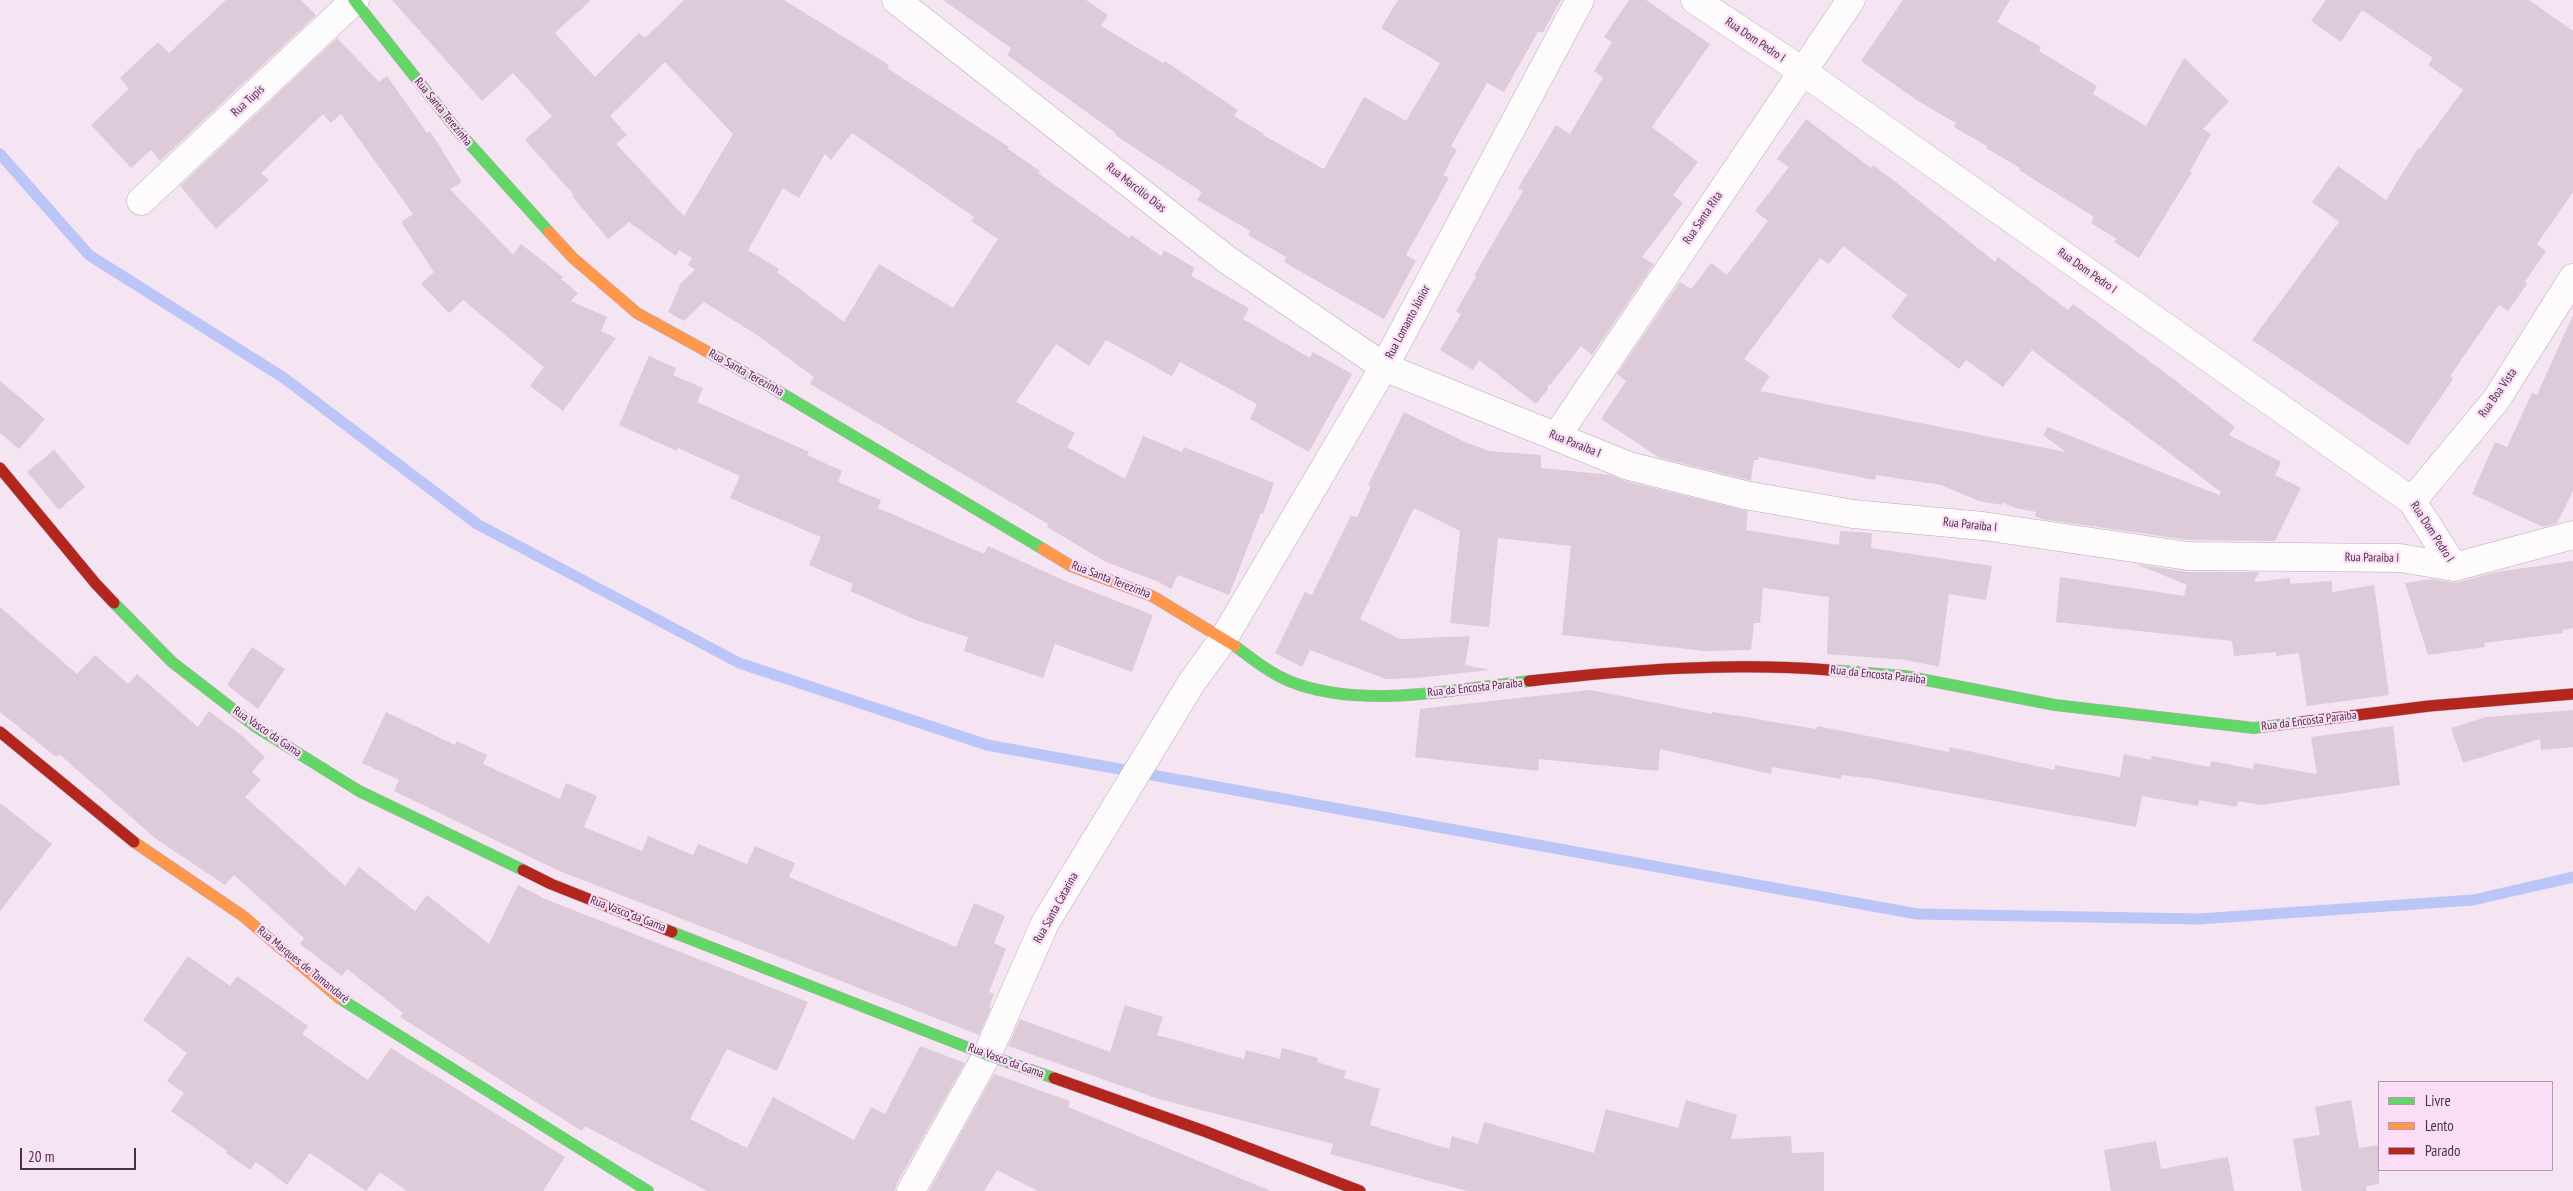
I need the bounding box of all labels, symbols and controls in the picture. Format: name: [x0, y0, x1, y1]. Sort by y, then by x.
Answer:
street label: Rua Dom Pedro I: [1722, 15, 1788, 65]
street label: Rua Santa Terezinha: [411, 75, 475, 149]
street label: Rua Tupis: [229, 82, 267, 120]
street label: Rua Marcilio Dias: [1103, 160, 1169, 216]
street label: Rua Santa Rita: [1680, 189, 1726, 247]
street label: Rua Dom Pedro I: [2055, 245, 2119, 297]
street label: Rua Lomanto Júnior: [1383, 283, 1433, 361]
street label: Rua Santa Terezinha: [706, 346, 786, 400]
street label: Rua Boa Vista: [2476, 366, 2520, 420]
street label: Rua Paraiba I: [1547, 427, 1603, 461]
street label: Rua Dom Pedro I: [2407, 499, 2457, 565]
street label: Rua Paraiba I: [1942, 515, 1998, 535]
street label: Rua Paraiba I: [2345, 550, 2399, 566]
street label: Rua Santa Terezinha: [1069, 558, 1153, 602]
street label: Rua da Encosta Paraiba: [1830, 663, 1926, 687]
street label: Rua da Encosta Paraiba: [1427, 676, 1523, 700]
street label: Rua Vasco da Gama: [230, 704, 304, 760]
street label: Rua da Encosta Paraiba: [2261, 708, 2357, 734]
street label: Rua Santa Catarina: [1031, 870, 1081, 946]
street label: Rua Vasco da Gama: [588, 893, 668, 935]
street label: Rua Marques de Tamandaré: [254, 924, 352, 1006]
street label: Rua Vasco da Gama: [966, 1041, 1046, 1081]
legend: [2378, 1081, 2553, 1171]
text: Livre: [2425, 1091, 2451, 1110]
text: Lento: [2425, 1116, 2454, 1135]
scale bar: [22, 1138, 139, 1170]
text: Parado: [2425, 1141, 2460, 1160]
text: 20 m: [28, 1147, 54, 1166]

